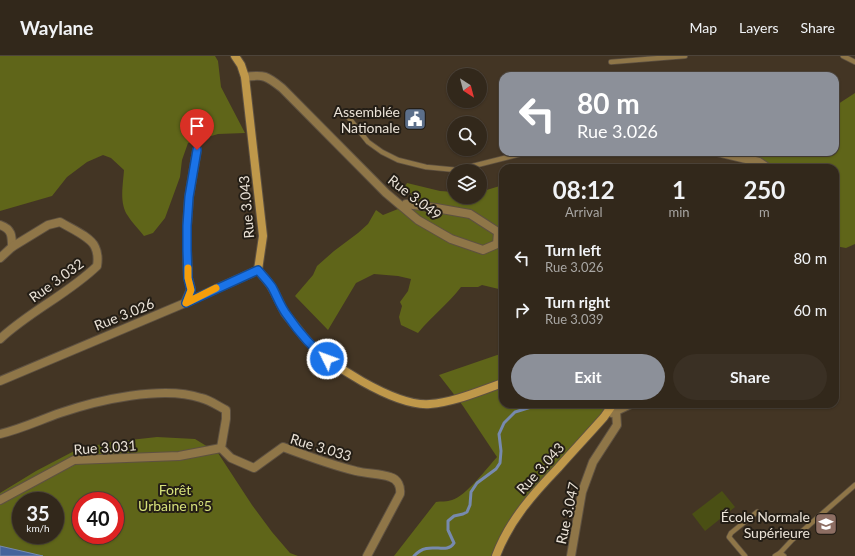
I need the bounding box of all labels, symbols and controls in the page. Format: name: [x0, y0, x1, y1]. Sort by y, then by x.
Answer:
text: Waylane: [20, 16, 93, 39]
text: Map: [689, 19, 717, 36]
text: Layers: [739, 19, 779, 36]
text: Share: [801, 19, 835, 36]
north arrow: [447, 68, 487, 108]
map controls: [447, 68, 487, 204]
text: 80 m: [577, 86, 640, 120]
icon: left: [511, 88, 563, 140]
place label: Assemblée Nationale: [334, 103, 400, 136]
public building icon: Assemblée Nationale: [402, 106, 428, 132]
pin: [180, 109, 214, 150]
icon: arrive: [186, 115, 208, 137]
button: search: [447, 116, 487, 156]
text: Rue 3.026: [577, 120, 658, 142]
button: layers: [447, 164, 487, 204]
street label: Rue 3.049: [385, 171, 445, 223]
street label: Rue 3.043: [235, 175, 257, 239]
text: 08:12: [553, 175, 615, 204]
text: 1: [672, 175, 686, 204]
text: 250: [743, 175, 785, 204]
text: Arrival: [565, 204, 602, 220]
text: min: [669, 204, 690, 220]
text: m: [759, 204, 770, 220]
text: Turn left: [545, 241, 601, 259]
icon: left: [511, 247, 533, 269]
text: 80 m: [793, 249, 827, 267]
street label: Rue 3.032: [25, 255, 87, 305]
text: Rue 3.026: [545, 259, 604, 275]
text: Turn right: [545, 293, 610, 311]
street label: Rue 3.026: [92, 294, 156, 334]
icon: right: [511, 299, 533, 321]
text: 60 m: [793, 301, 827, 319]
text: Rue 3.039: [545, 311, 604, 327]
position arrow: [306, 338, 348, 380]
button: Exit: [511, 354, 665, 400]
button: Share: [673, 354, 827, 400]
street label: Rue 3.033: [288, 430, 354, 464]
street label: Rue 3.031: [73, 436, 137, 458]
street label: Rue 3.043: [513, 439, 567, 497]
street label: Rue 3.047: [552, 480, 582, 546]
park label: Forêt Urbaine n°5: [138, 481, 212, 514]
speed limit sign: 40: [72, 492, 124, 544]
text: 35: [26, 501, 50, 525]
place label: École Normale Supérieure: [721, 508, 810, 541]
school or university icon: École Normale Supérieure: [813, 511, 839, 537]
text: km/h: [26, 522, 50, 534]

